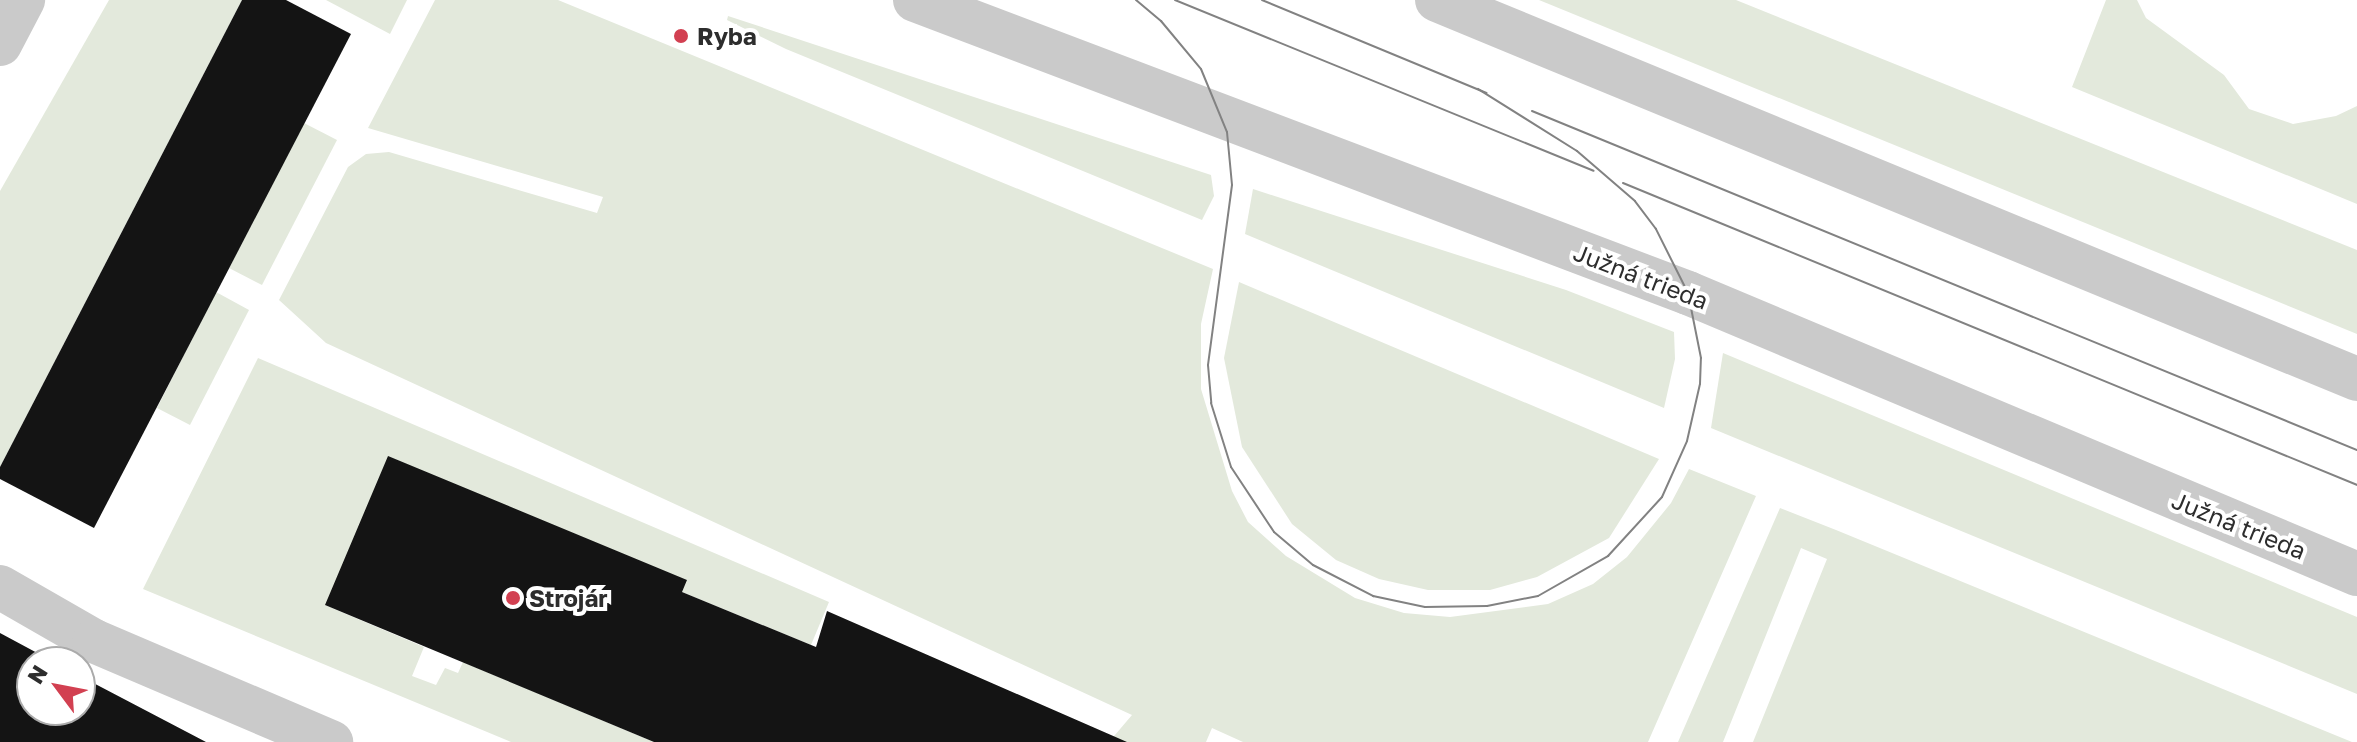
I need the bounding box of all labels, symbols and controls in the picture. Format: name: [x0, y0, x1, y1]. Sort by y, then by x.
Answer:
place label: Ryba: [697, 22, 757, 50]
marker: Ryba: [672, 27, 690, 45]
street label: Južná trieda: [1570, 237, 1712, 315]
street label: Južná trieda: [2168, 485, 2310, 565]
place label: Strojár: [529, 584, 608, 612]
marker: Strojár: [504, 589, 522, 607]
north arrow: [16, 646, 96, 726]
text: N: [21, 660, 53, 688]

